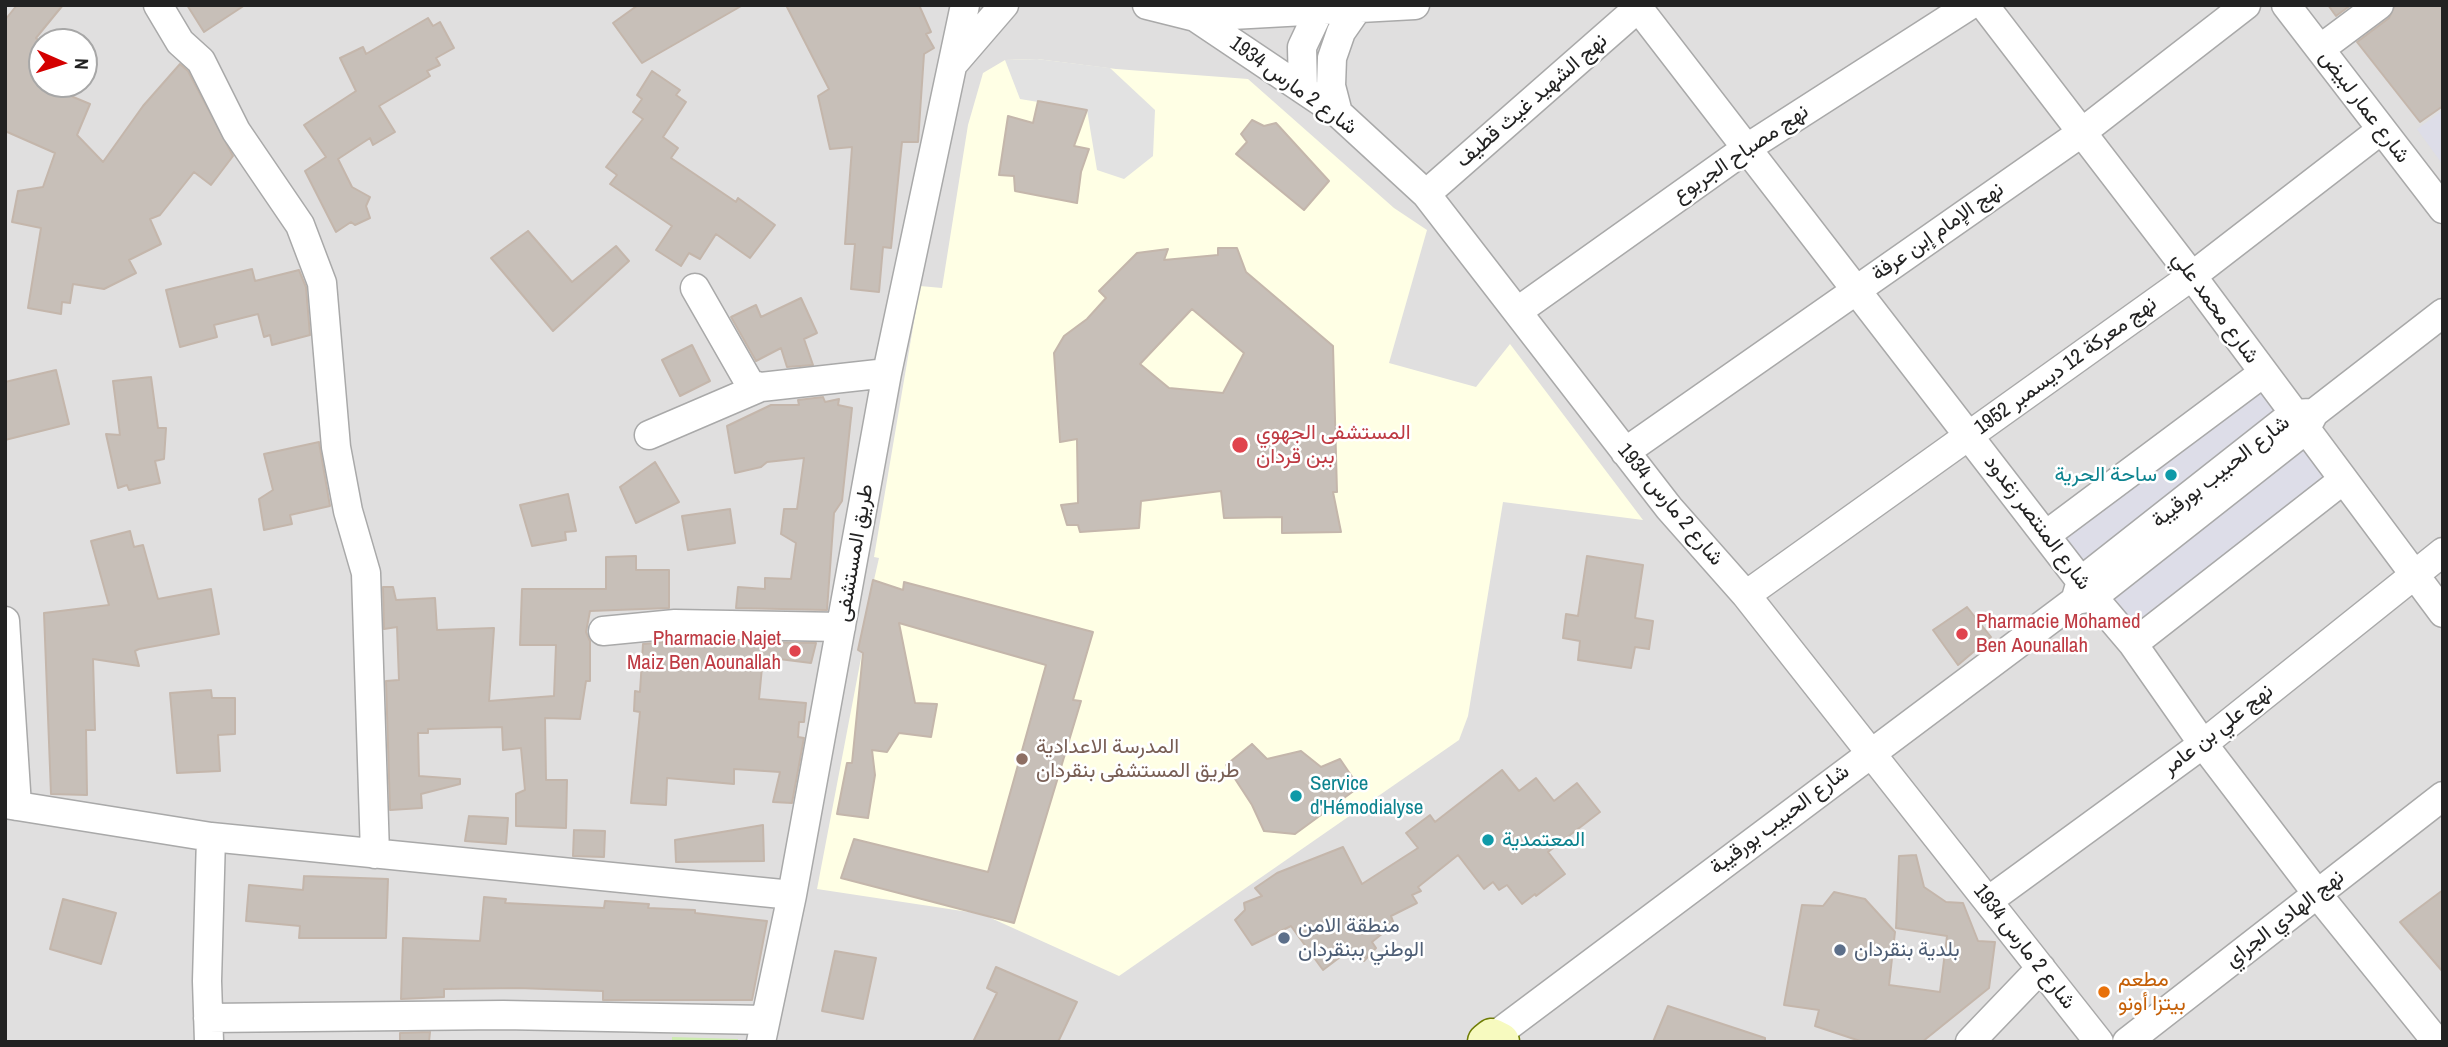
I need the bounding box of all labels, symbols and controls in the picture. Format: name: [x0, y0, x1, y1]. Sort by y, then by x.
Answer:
north arrow: [28, 28, 98, 98]
street label: نهج الشهيد غيث قطيف: [1451, 28, 1613, 174]
street label: شارع 2 مارس 1934: [1224, 31, 1362, 141]
street label: شارع عمار لبيض: [2313, 45, 2415, 169]
text: N: [69, 58, 95, 70]
street label: نهج مصباح الجربوع: [1668, 99, 1814, 209]
street label: نهج الإمام إبن عرفة: [1867, 177, 2009, 287]
street label: شارع محمد علي: [2166, 247, 2264, 369]
street label: نهج معركة 12 ديسمبر 1952: [1970, 291, 2162, 441]
street label: شارع الحبيب بورقيبة: [2147, 410, 2295, 534]
place label: المستشفى الجهوي ببن قردان: [1256, 420, 1411, 470]
marker: المستشفى الجهوي ببن قردان: [1230, 435, 1250, 455]
street label: شارع 2 مارس 1934: [1612, 439, 1728, 571]
street label: شارع المنتصر زغدود: [1978, 450, 2096, 596]
place label: ساحة الحرية: [2054, 462, 2157, 488]
marker: ساحة الحرية: [2163, 467, 2179, 483]
street label: طريق المستشفى: [830, 482, 880, 624]
place label: Pharmacie Mohamed Ben Aounallah: [1976, 609, 2141, 659]
place label: Pharmacie Najet Maiz Ben Aounallah: [627, 626, 781, 676]
marker: Pharmacie Mohamed Ben Aounallah: [1954, 626, 1970, 642]
marker: Pharmacie Najet Maiz Ben Aounallah: [787, 643, 803, 659]
street label: نهج علي بن عامر: [2158, 679, 2278, 781]
place label: المدرسة الاعدادية طريق المستشفى بنقردان: [1036, 734, 1239, 784]
marker: المدرسة الاعدادية طريق المستشفى بنقردان: [1014, 751, 1030, 767]
street label: شارع الحبيب بورقيبة: [1705, 759, 1855, 881]
place label: Service d'Hémodialyse: [1310, 771, 1423, 821]
marker: Service d'Hémodialyse: [1288, 788, 1304, 804]
place label: المعتمدية: [1502, 827, 1585, 853]
marker: المعتمدية: [1480, 832, 1496, 848]
street label: نهج الهادي الجراي: [2221, 865, 2349, 973]
street label: شارع 2 مارس 1934: [1967, 880, 2081, 1014]
place label: منطقة الامن الوطني ببنقردان: [1298, 913, 1424, 963]
marker: منطقة الامن الوطني ببنقردان: [1276, 930, 1292, 946]
place label: بلدية بنقردان: [1854, 937, 1960, 963]
marker: بلدية بنقردان: [1832, 942, 1848, 958]
place label: مطعم بيتزا أونو: [2118, 967, 2186, 1017]
marker: مطعم بيتزا أونو: [2096, 984, 2112, 1000]

